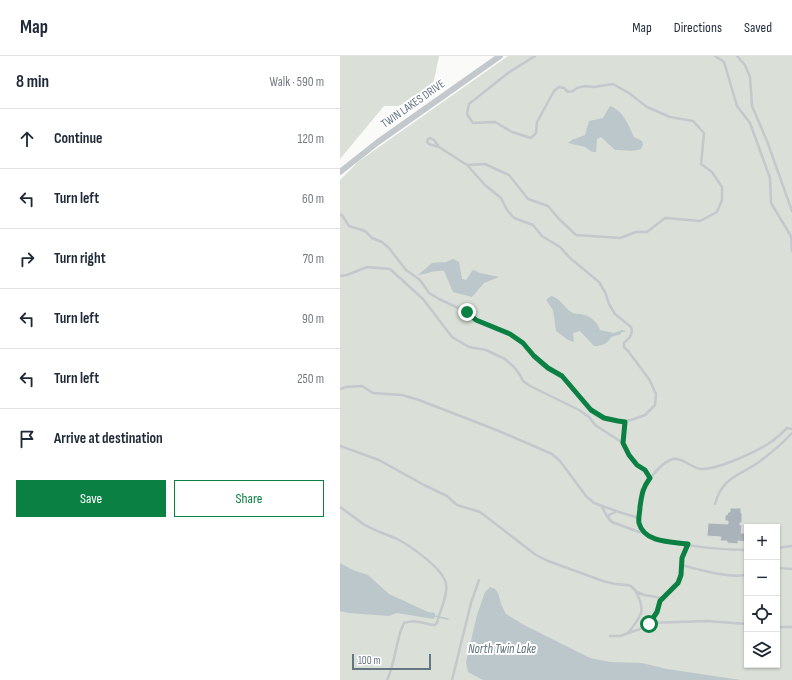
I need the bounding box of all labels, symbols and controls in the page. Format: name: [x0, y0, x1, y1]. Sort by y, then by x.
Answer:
text: Map: [20, 16, 48, 39]
text: Map: [632, 19, 652, 36]
text: Directions: [674, 19, 722, 36]
text: Saved: [744, 19, 772, 36]
text: 8 min: [16, 72, 49, 92]
text: Walk · 590 m: [270, 74, 324, 90]
street label: TWIN LAKES DRIVE: [378, 76, 448, 132]
icon: ahead: [16, 128, 38, 150]
text: Continue: [54, 129, 103, 148]
text: 120 m: [298, 131, 324, 147]
icon: left: [16, 188, 38, 210]
text: Turn left: [54, 189, 99, 208]
text: 60 m: [302, 191, 324, 207]
icon: right: [16, 248, 38, 270]
text: Turn right: [54, 249, 106, 268]
text: 70 m: [303, 251, 324, 267]
route end: [458, 303, 476, 321]
icon: left: [16, 308, 38, 330]
text: Turn left: [54, 309, 99, 328]
text: 90 m: [302, 311, 324, 327]
icon: left: [16, 368, 38, 390]
text: Turn left: [54, 369, 99, 388]
text: 250 m: [297, 371, 324, 387]
icon: arrive: [16, 428, 38, 450]
text: Arrive at destination: [54, 429, 163, 448]
button: Save: [16, 480, 166, 517]
button: Share: [174, 480, 324, 517]
map controls: [744, 524, 780, 668]
button: +: [744, 524, 780, 560]
button: −: [744, 560, 780, 596]
button: locate: [744, 596, 780, 632]
route start: [640, 615, 658, 633]
button: layers: [744, 632, 780, 668]
water label: North Twin Lake: [468, 641, 536, 657]
scale bar: [352, 652, 431, 671]
text: 100 m: [358, 654, 380, 667]

